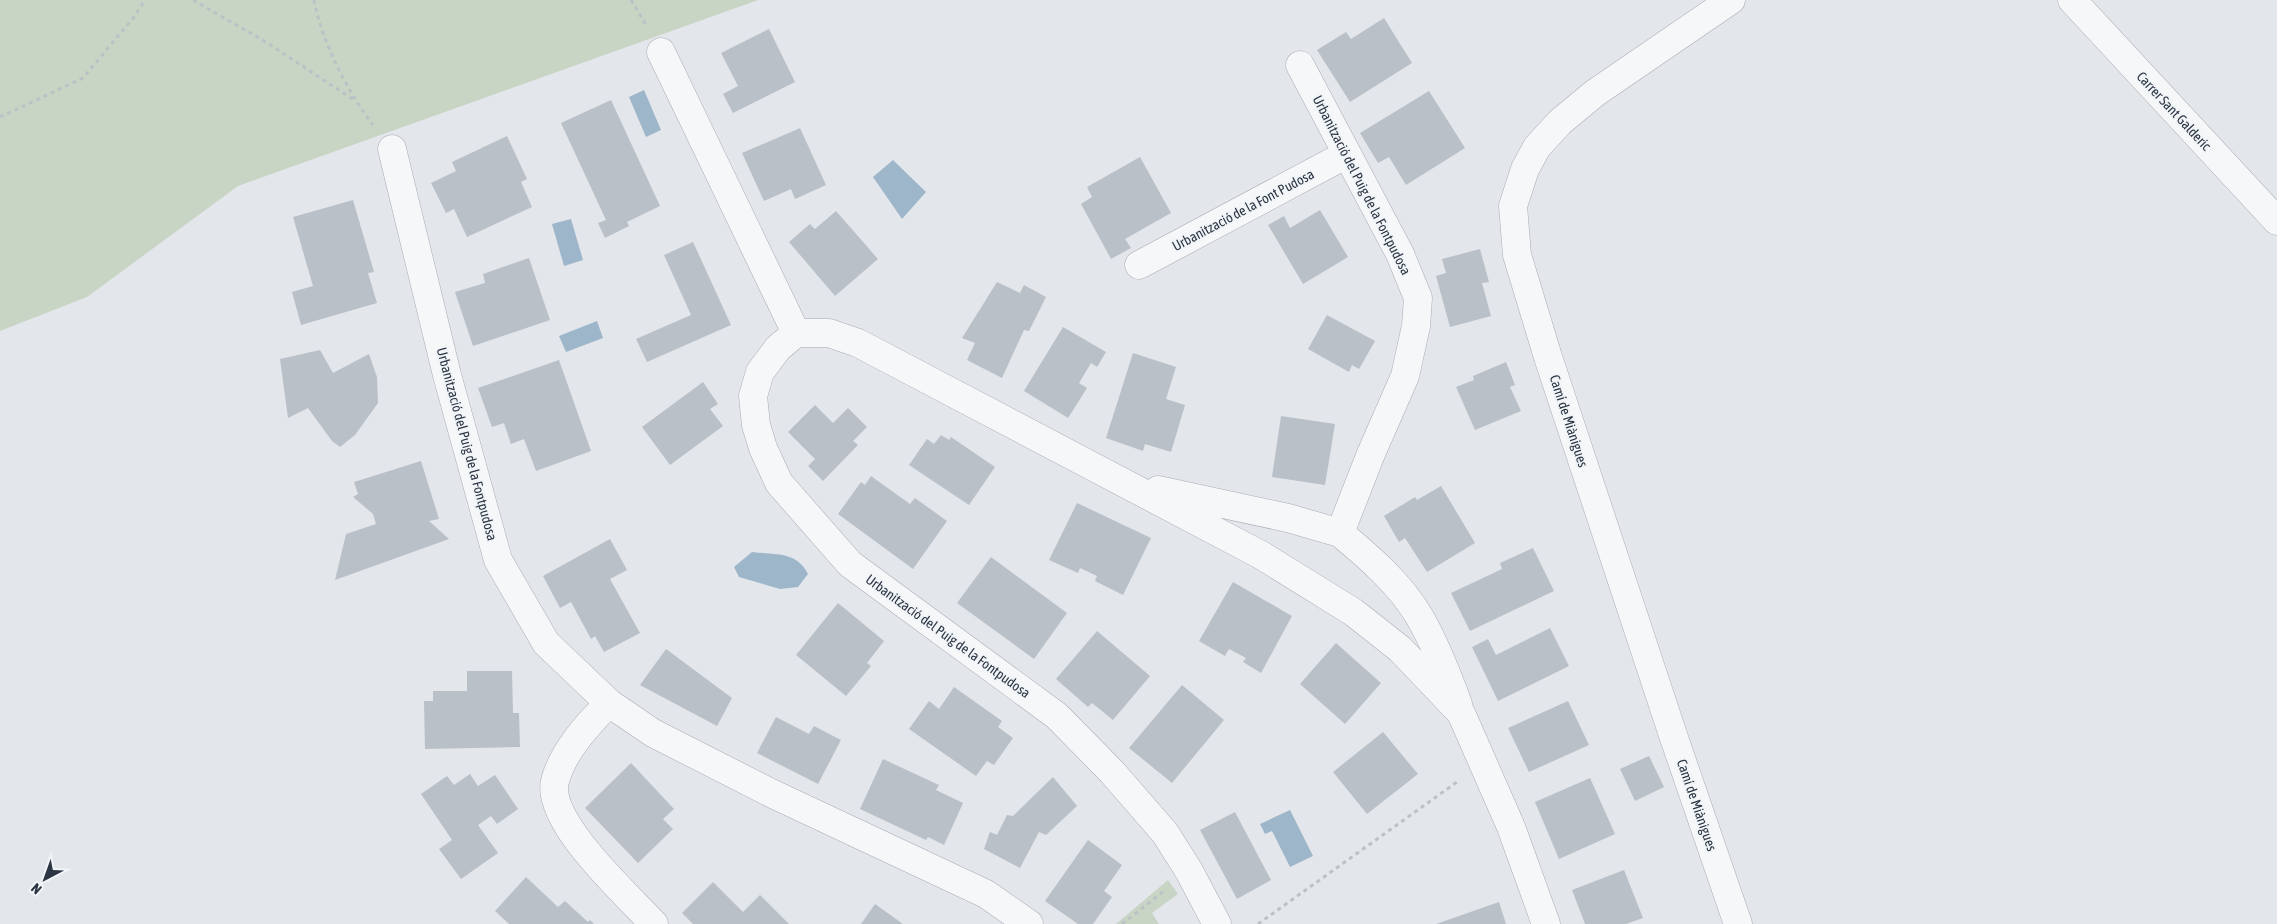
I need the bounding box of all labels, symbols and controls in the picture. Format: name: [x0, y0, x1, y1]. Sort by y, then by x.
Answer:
street label: Carrer Sant Galderic: [2133, 68, 2215, 154]
street label: Urbanització del Puig de la Fontpudosa: [1310, 93, 1414, 277]
street label: Urbanització de la Font Pudosa: [1169, 166, 1317, 254]
street label: Urbanització del Puig de la Fontpudosa: [433, 346, 501, 542]
street label: Camí de Miànigues: [1547, 373, 1591, 469]
street label: Urbanització del Puig de la Fontpudosa: [863, 571, 1033, 701]
street label: Camí de Miànigues: [1674, 757, 1720, 853]
north arrow: [20, 854, 70, 904]
text: N: [28, 880, 45, 898]

